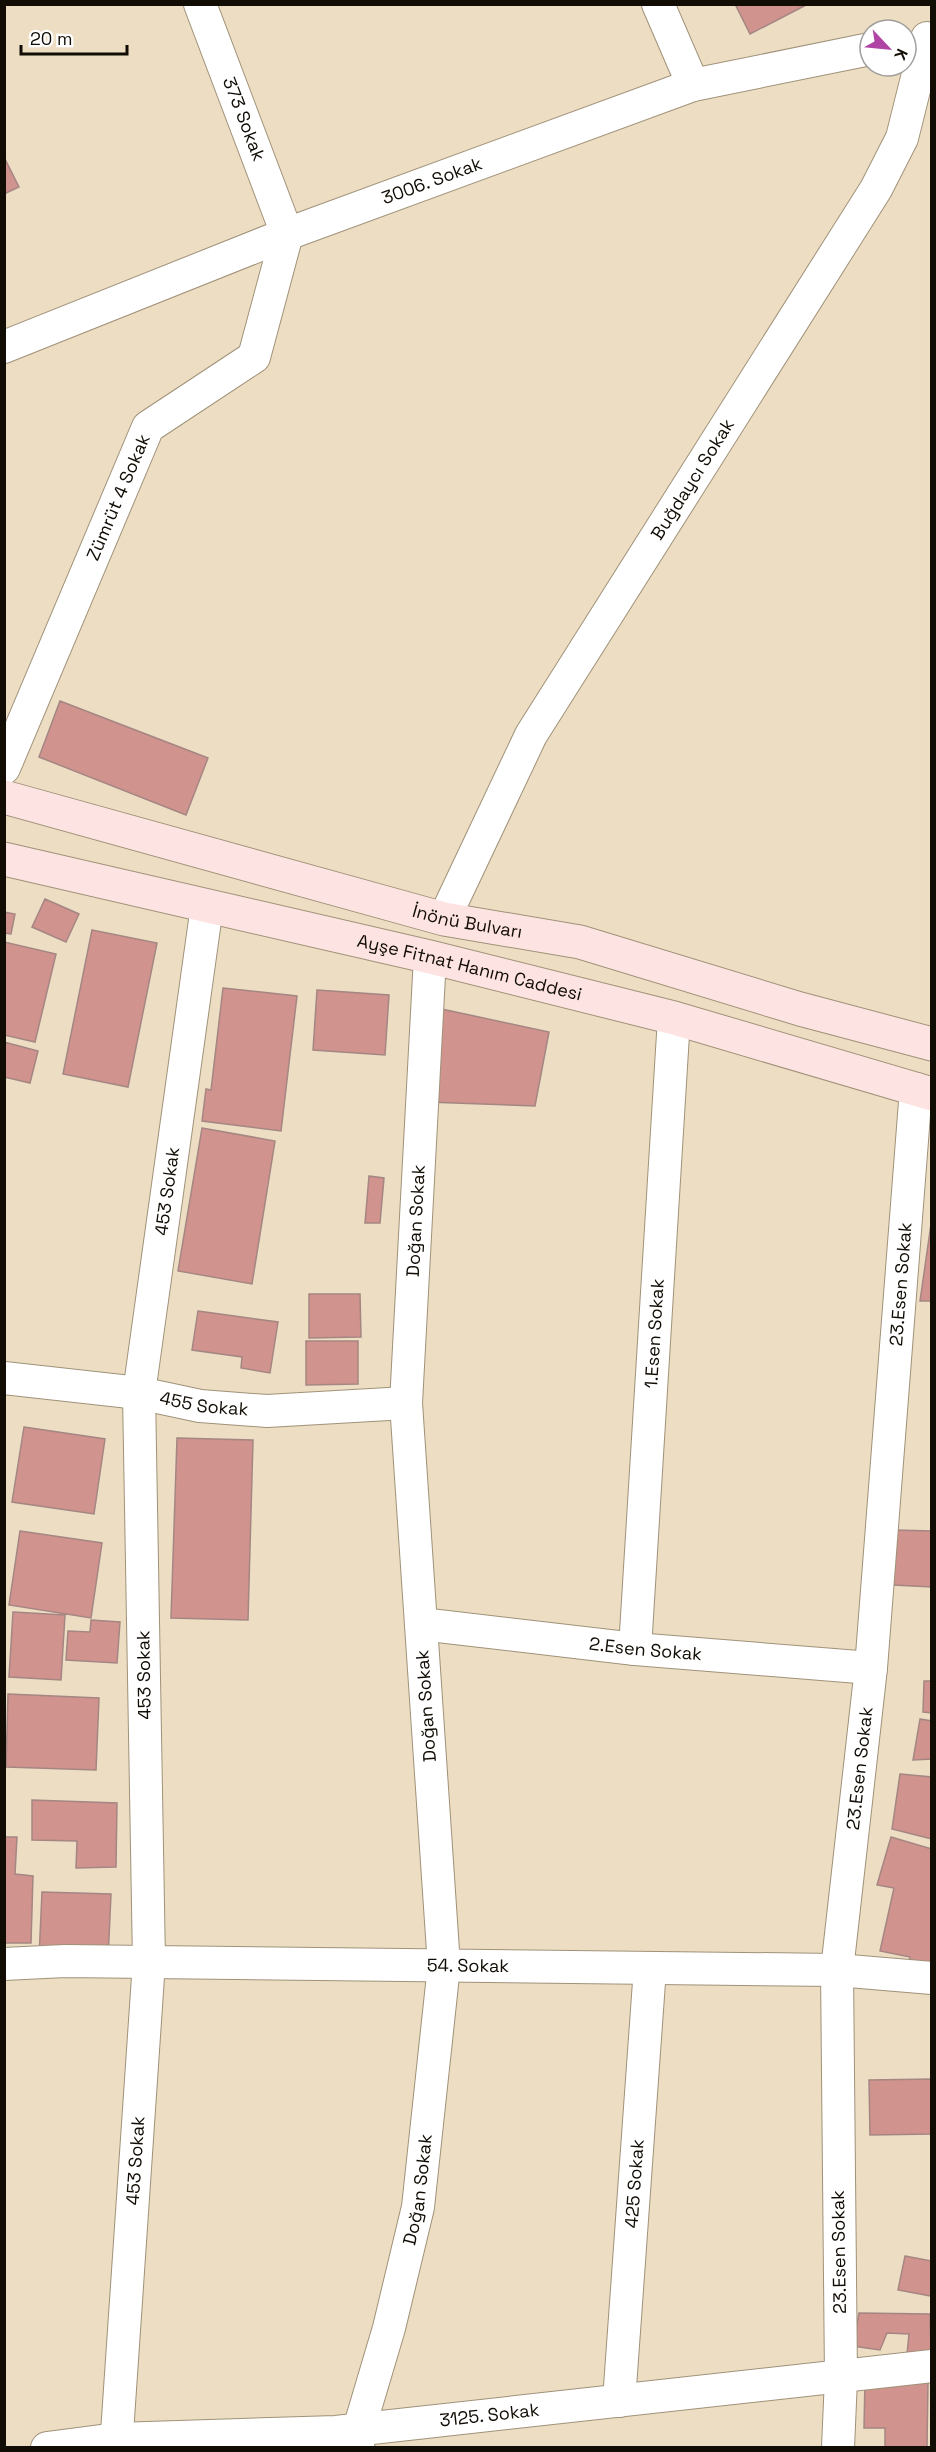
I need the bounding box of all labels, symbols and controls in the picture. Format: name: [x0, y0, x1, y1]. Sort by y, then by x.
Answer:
scale bar: [21, 18, 128, 56]
north arrow: [858, 18, 918, 78]
text: 20 m: [30, 27, 73, 50]
text: K: [889, 45, 913, 63]
street label: 373 Sokak: [218, 74, 271, 164]
street label: 3006. Sokak: [378, 151, 485, 209]
street label: Buğdaycı Sokak: [645, 414, 739, 544]
street label: Zümrüt 4 Sokak: [81, 430, 155, 564]
street label: İnönü Bulvarı: [410, 899, 524, 943]
street label: Ayşe Fitnat Hanım Caddesi: [355, 929, 584, 1006]
street label: 453 Sokak: [149, 1145, 184, 1237]
street label: Doğan Sokak: [401, 1164, 430, 1277]
street label: 23.Esen Sokak: [884, 1221, 917, 1347]
street label: 1.Esen Sokak: [639, 1278, 669, 1389]
street label: 455 Sokak: [158, 1386, 249, 1421]
street label: 453 Sokak: [131, 1630, 156, 1720]
street label: 2.Esen Sokak: [588, 1632, 703, 1665]
street label: Doğan Sokak: [410, 1649, 441, 1763]
street label: 23.Esen Sokak: [841, 1705, 878, 1831]
street label: 54. Sokak: [427, 1953, 510, 1977]
street label: 453 Sokak: [121, 2115, 150, 2206]
street label: Doğan Sokak: [397, 2132, 437, 2247]
street label: 425 Sokak: [619, 2138, 649, 2229]
street label: 23.Esen Sokak: [826, 2190, 851, 2314]
street label: 3125. Sokak: [438, 2398, 541, 2431]

